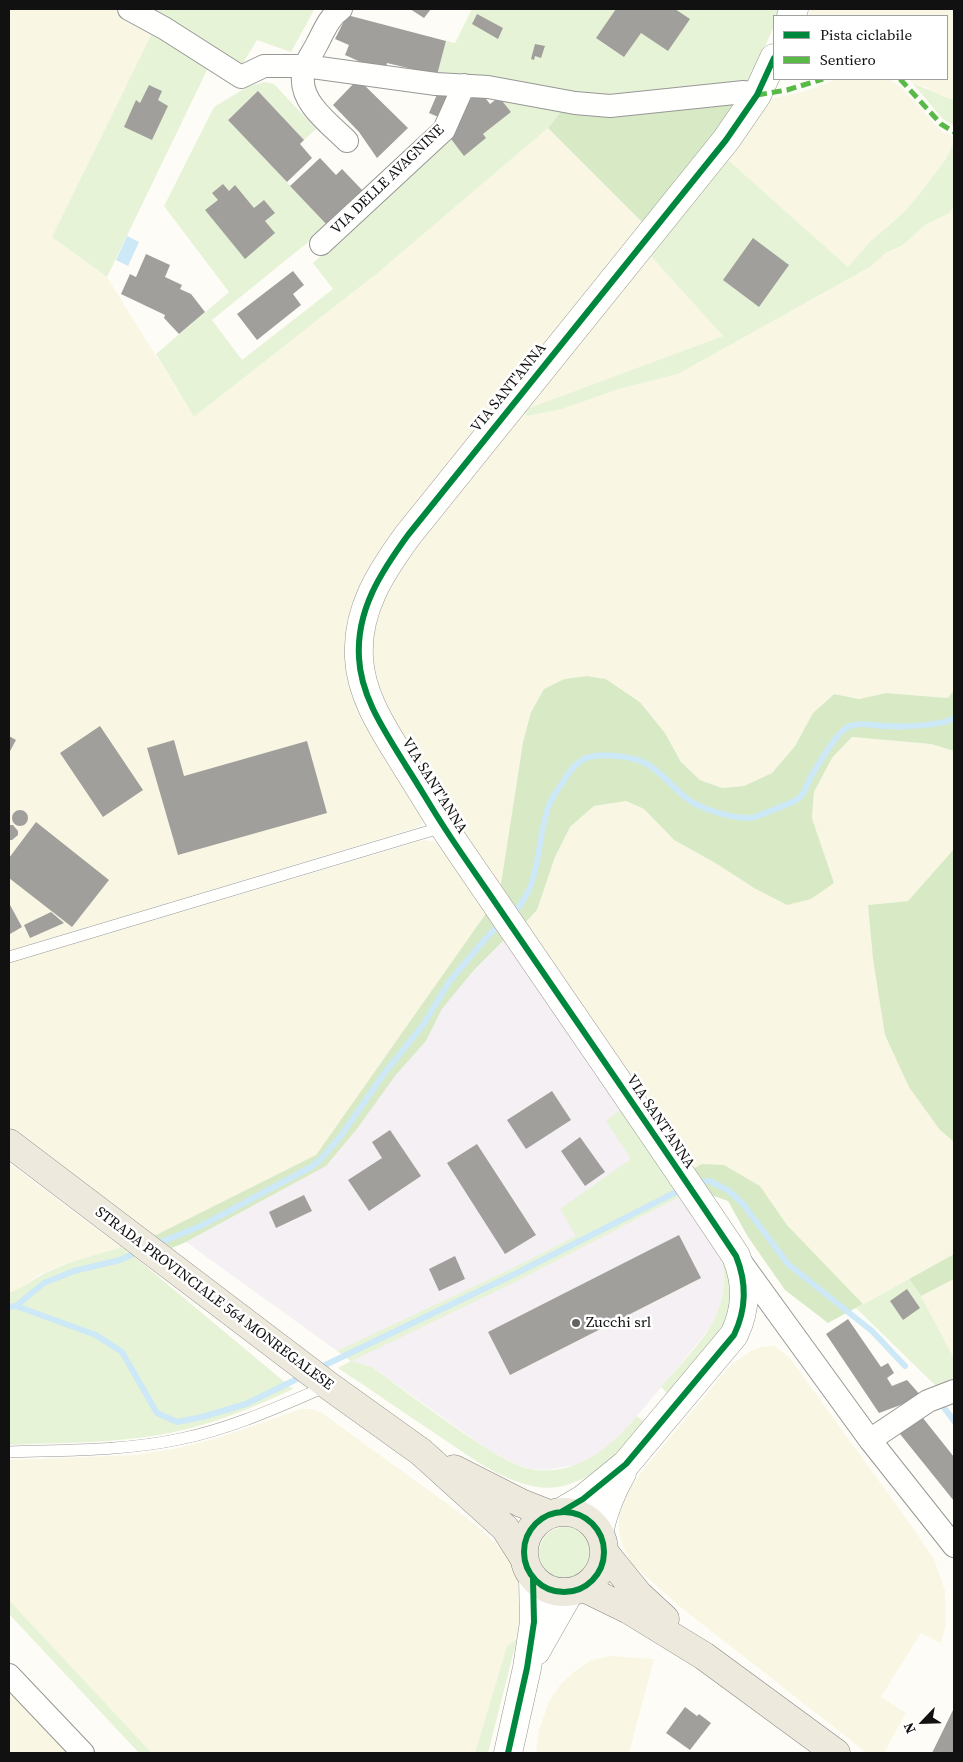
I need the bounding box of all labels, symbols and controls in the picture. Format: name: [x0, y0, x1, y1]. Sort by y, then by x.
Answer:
legend: [773, 15, 948, 80]
text: Pista ciclabile: [820, 24, 912, 45]
text: Sentiero: [820, 49, 876, 70]
street label: VIA DELLE AVAGNINE: [328, 121, 448, 239]
street label: VIA SANT'ANNA: [468, 340, 550, 436]
street label: VIA SANT'ANNA: [397, 735, 471, 837]
street label: VIA SANT'ANNA: [622, 1072, 698, 1172]
street label: STRADA PROVINCIALE 564 MONREGALESE: [91, 1204, 337, 1394]
place label: Zucchi srl: [586, 1314, 651, 1332]
marker: Zucchi srl: [570, 1317, 582, 1329]
north arrow: [898, 1697, 948, 1747]
text: N: [898, 1719, 921, 1737]

